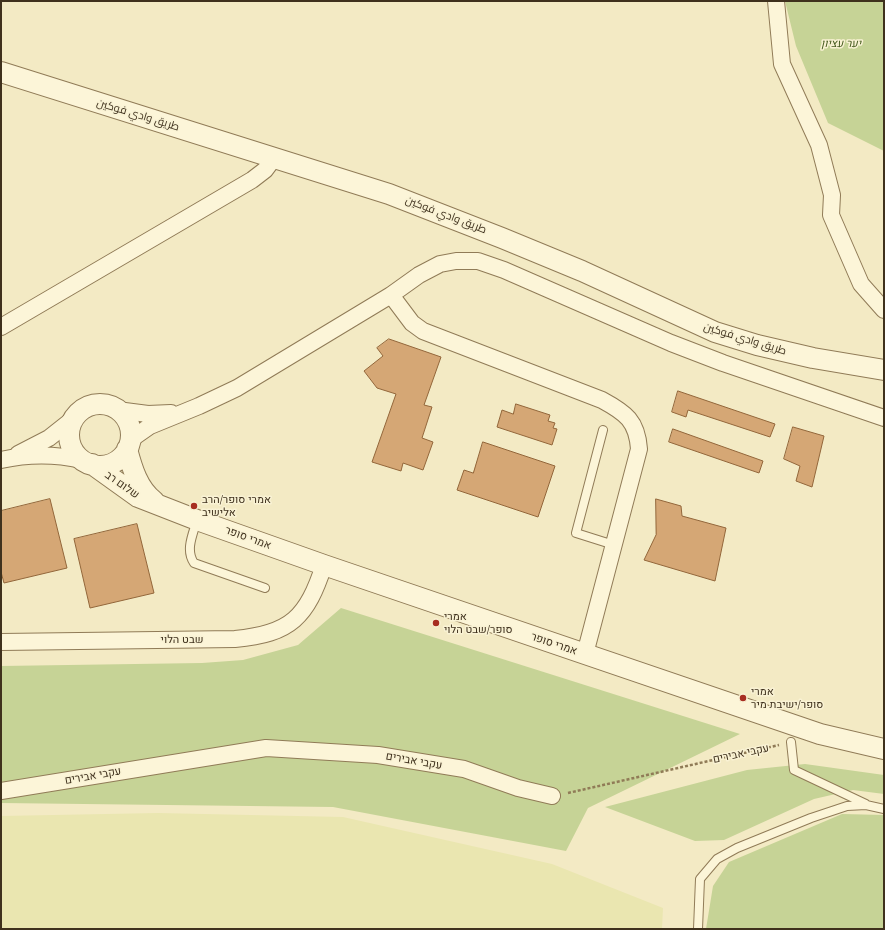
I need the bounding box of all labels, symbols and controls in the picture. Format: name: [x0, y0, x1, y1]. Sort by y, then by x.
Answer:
park label: יער עציון: [821, 37, 861, 51]
street label: طريق وادي فوکين: [95, 96, 181, 134]
street label: طريق وادي فوکين: [404, 193, 488, 237]
street label: طريق وادي فوکين: [702, 320, 788, 358]
street label: שלום רב: [102, 469, 142, 501]
place label: אמרי סופר/הרב אלישיב: [202, 493, 271, 519]
marker: אמרי סופר/הרב אלישיב: [189, 501, 199, 511]
street label: אמרי סופר: [223, 524, 273, 552]
place label: אמרי סופר/שבט הלוי: [444, 610, 513, 636]
marker: אמרי סופר/שבט הלוי: [431, 618, 441, 628]
street label: אמרי סופר: [529, 630, 579, 658]
street label: שבט הלוי: [161, 633, 203, 647]
place label: אמרי סופר/ישיבת מיר: [751, 685, 823, 711]
marker: אמרי סופר/ישיבת מיר: [738, 693, 748, 703]
street label: עקבי אבירים: [712, 742, 770, 766]
street label: עקבי אבירים: [385, 750, 443, 772]
street label: עקבי אבירים: [64, 765, 122, 787]

